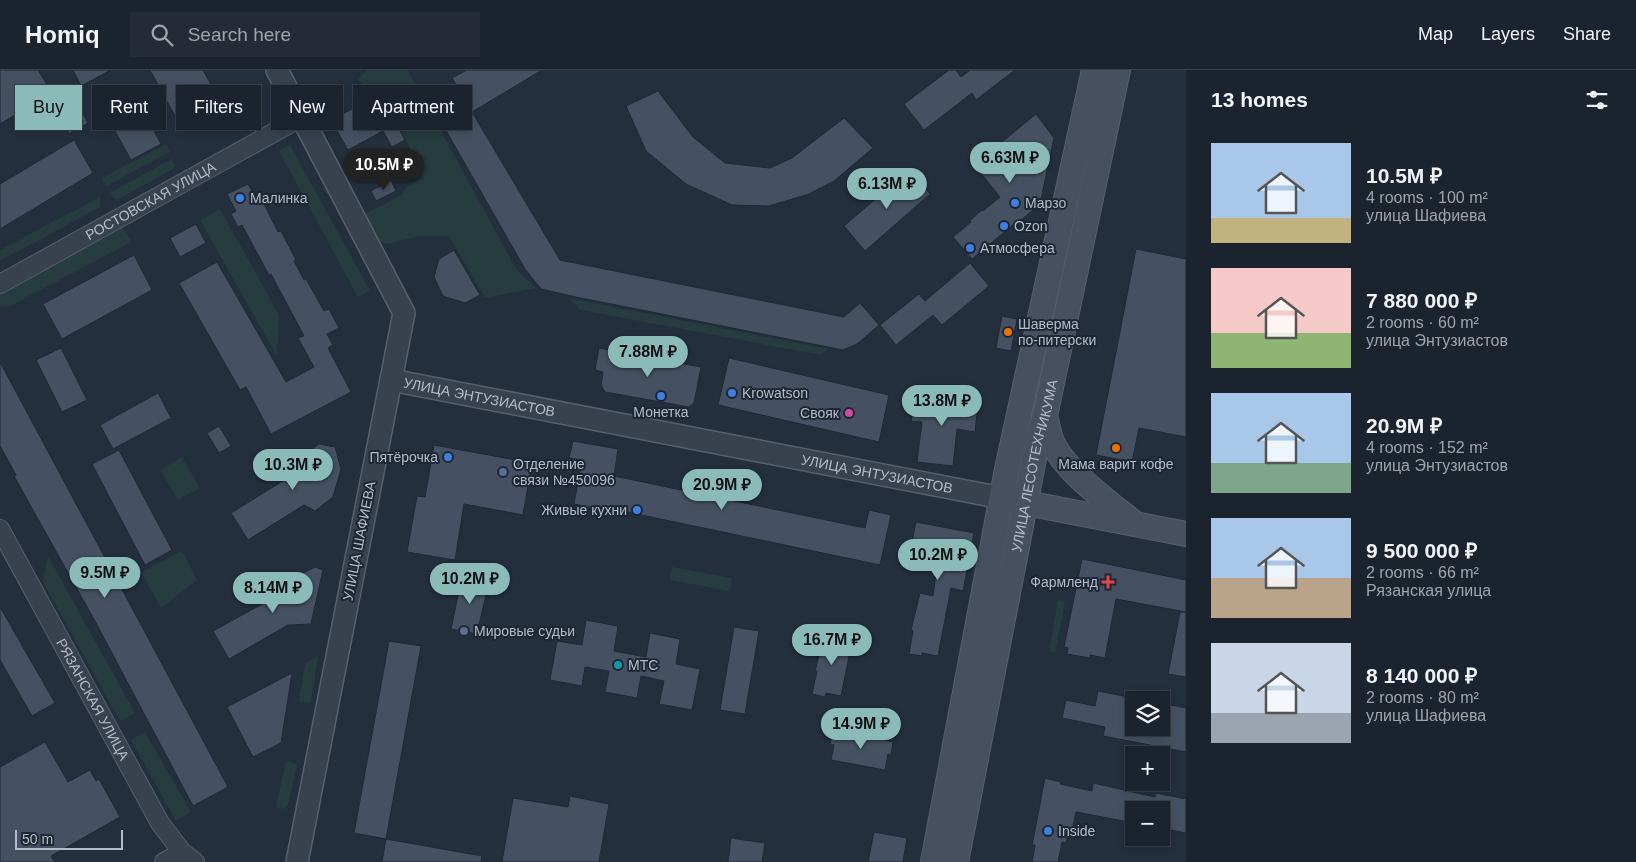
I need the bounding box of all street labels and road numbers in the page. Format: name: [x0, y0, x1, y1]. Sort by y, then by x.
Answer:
street label: РОСТОВСКАЯ УЛИЦА: [83, 158, 219, 243]
street label: УЛИЦА ЭНТУЗИАСТОВ: [402, 375, 556, 420]
street label: УЛИЦА ЛЕСОТЕХНИКУМА: [1008, 377, 1061, 553]
street label: УЛИЦА ЭНТУЗИАСТОВ: [800, 451, 954, 496]
street label: УЛИЦА ШАФИЕВА: [340, 479, 379, 602]
street label: РЯЗАНСКАЯ УЛИЦА: [53, 636, 133, 764]

